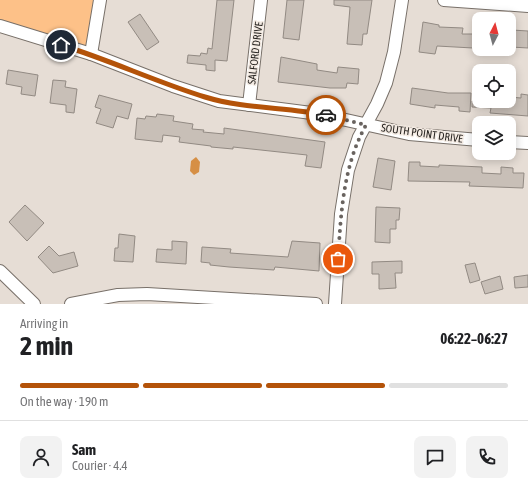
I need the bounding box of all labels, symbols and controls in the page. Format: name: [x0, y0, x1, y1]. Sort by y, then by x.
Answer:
north arrow: [472, 12, 516, 56]
map controls: [472, 12, 516, 160]
street label: SALFORD DRIVE: [245, 21, 265, 85]
pin: [44, 28, 78, 62]
icon: home: [50, 34, 72, 56]
button: locate: [472, 64, 516, 108]
courier: [306, 95, 346, 135]
icon: car: [315, 104, 337, 126]
button: layers: [472, 116, 516, 160]
street label: SOUTH POINT DRIVE: [380, 121, 464, 145]
pin: [321, 242, 355, 276]
icon: bag: [327, 248, 349, 270]
text: Arriving in: [20, 316, 68, 331]
text: 06:22–06:27: [440, 330, 508, 347]
text: 2 min: [20, 331, 73, 361]
text: On the way · 190 m: [20, 394, 108, 409]
button: person: [20, 436, 62, 478]
button: chat: [414, 436, 456, 478]
button: phone: [466, 436, 508, 478]
text: Sam: [72, 441, 96, 458]
text: Courier · 4.4: [72, 458, 128, 473]

